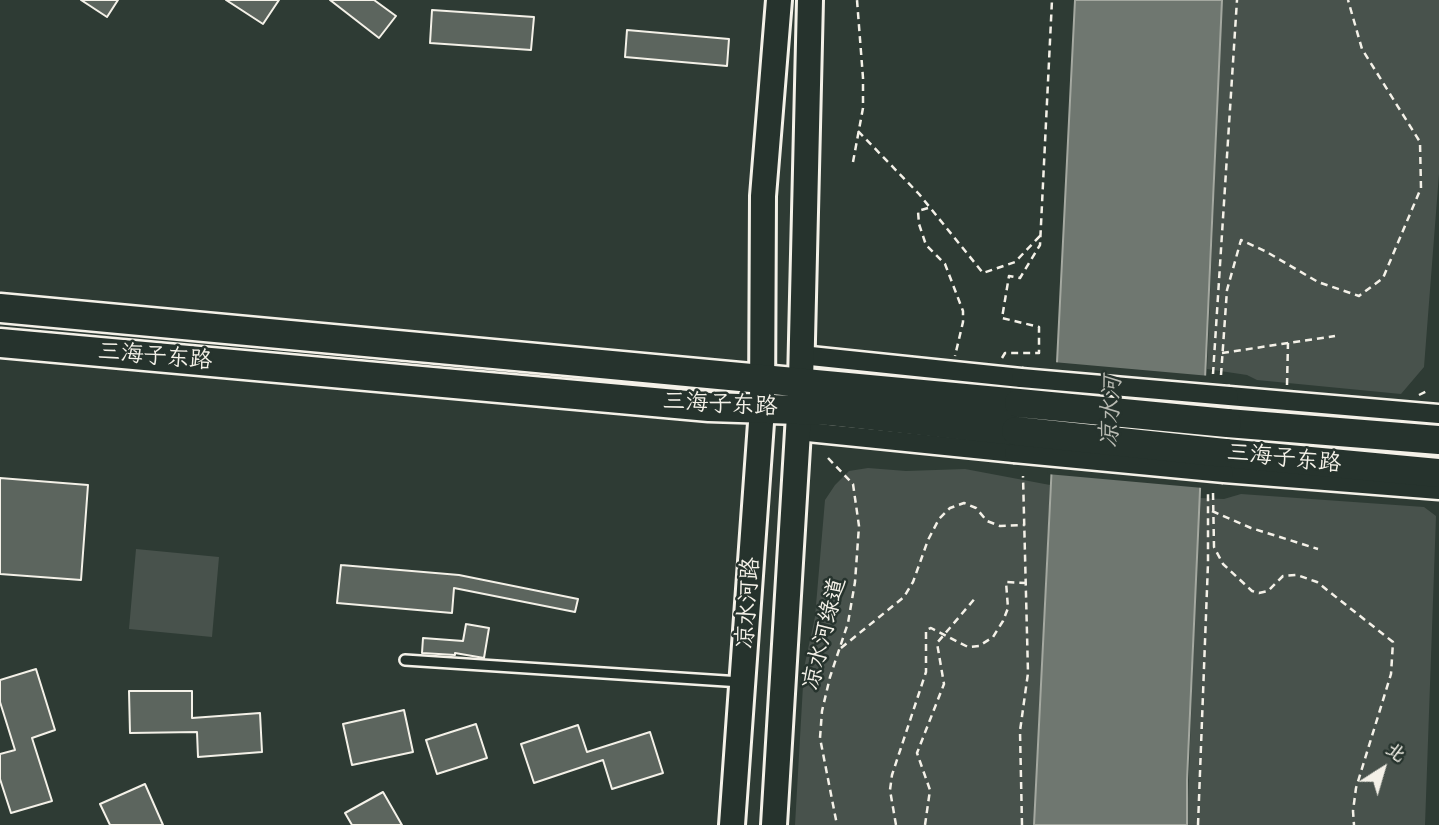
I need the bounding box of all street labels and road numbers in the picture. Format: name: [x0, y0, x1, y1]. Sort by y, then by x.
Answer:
street label: 三海子东路: [97, 338, 213, 376]
street label: 三海子东路: [662, 388, 778, 422]
street label: 三海子东路: [1225, 439, 1343, 479]
street label: 凉水河路: [732, 556, 766, 650]
street label: 凉水河绿道: [798, 575, 852, 693]

